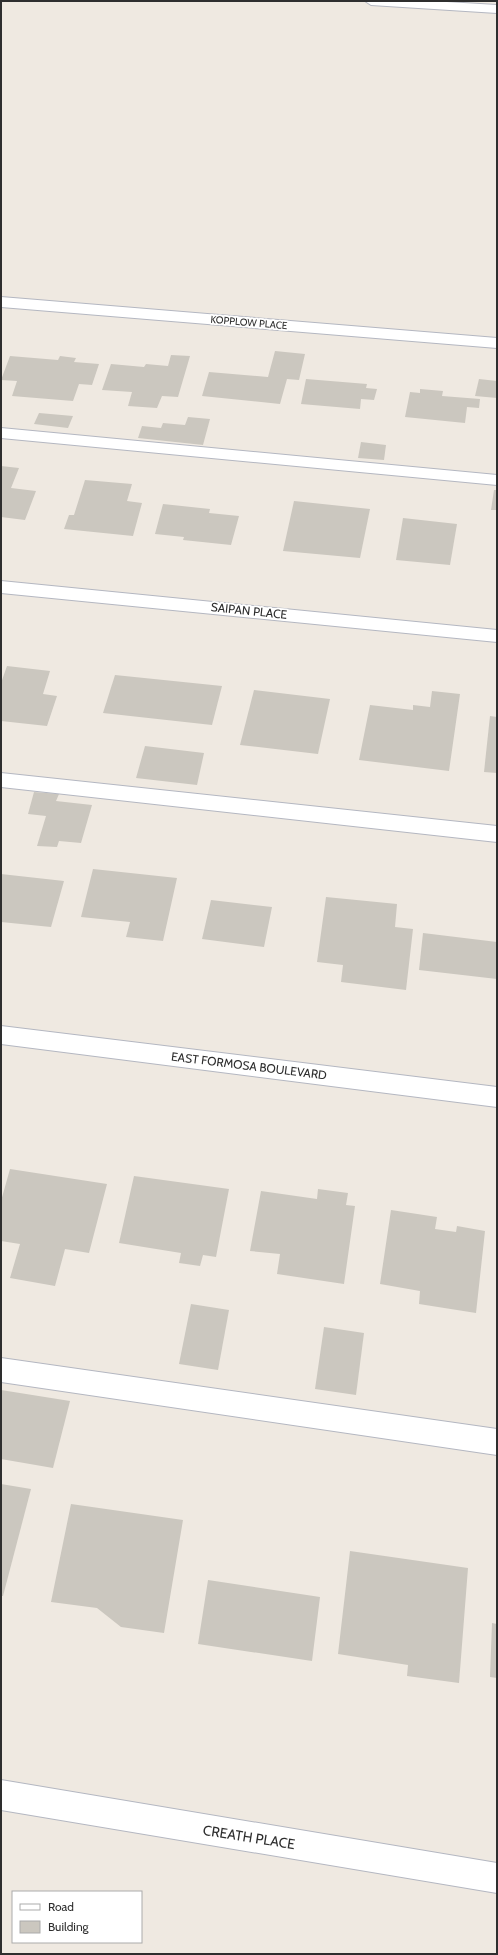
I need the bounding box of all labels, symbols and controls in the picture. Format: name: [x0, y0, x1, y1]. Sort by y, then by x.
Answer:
street label: KOPPLOW PLACE: [210, 313, 288, 332]
street label: SAIPAN PLACE: [210, 599, 288, 622]
street label: EAST FORMOSA BOULEVARD: [170, 1049, 328, 1083]
street label: CREATH PLACE: [202, 1821, 297, 1853]
legend: [12, 1891, 142, 1943]
text: Road: [48, 1899, 74, 1914]
text: Building: [48, 1919, 90, 1934]

